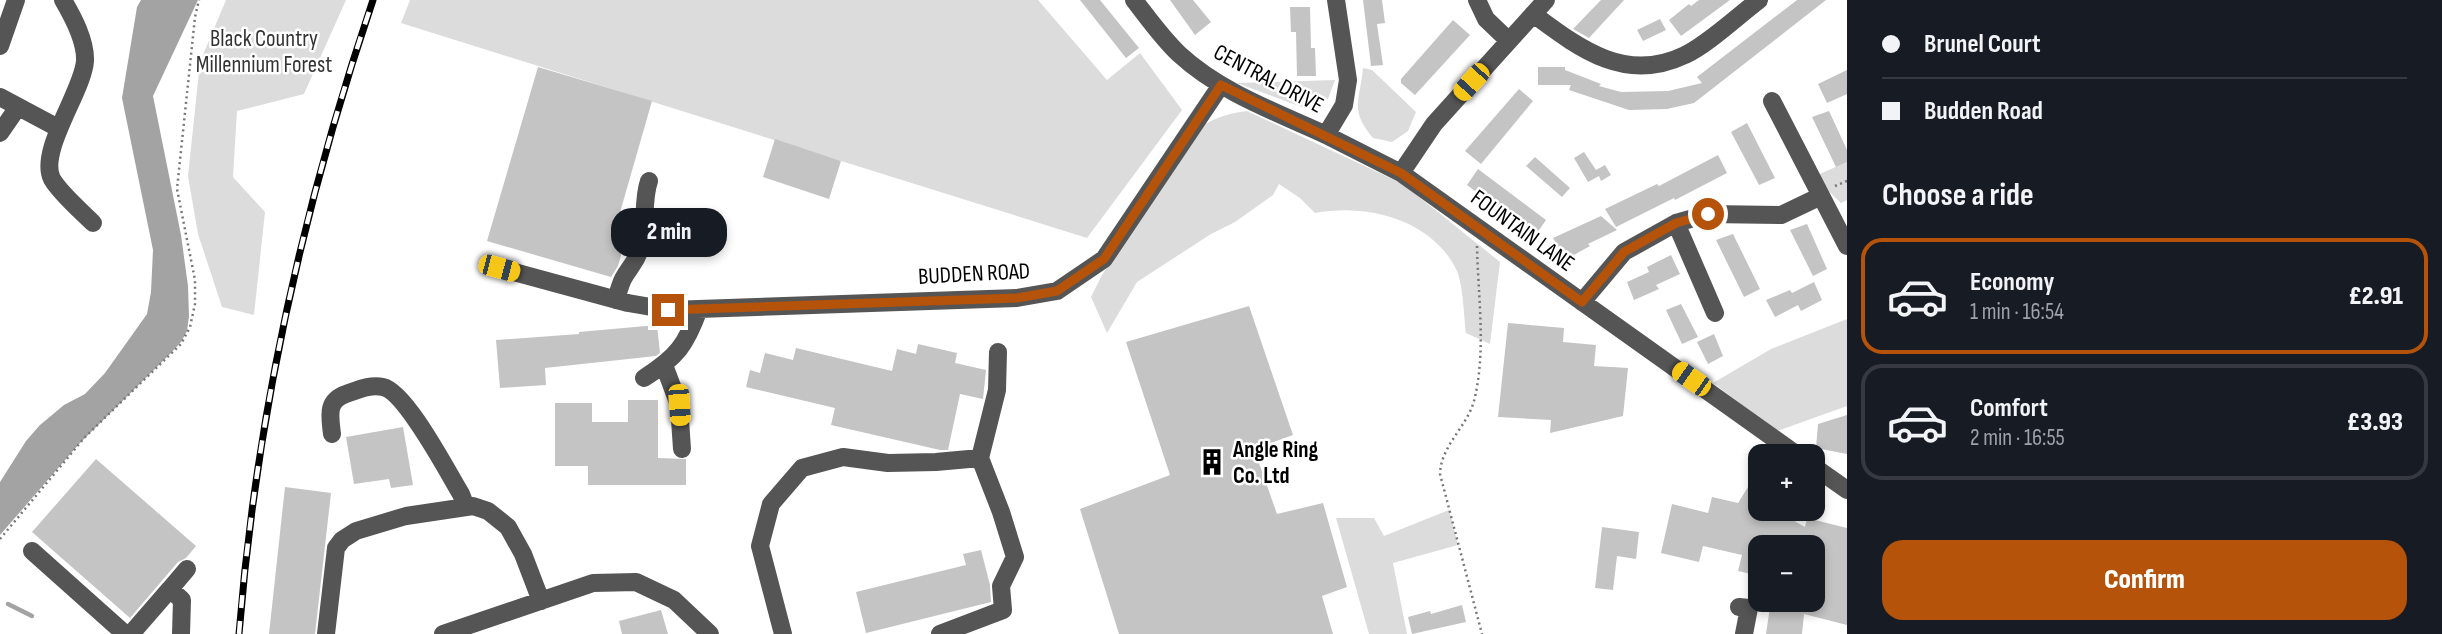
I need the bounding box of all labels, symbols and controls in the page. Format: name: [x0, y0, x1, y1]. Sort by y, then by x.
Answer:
park label: Black Country Millennium Forest: [196, 25, 332, 79]
text: Brunel Court: [1924, 29, 2041, 60]
street label: CENTRAL DRIVE: [1209, 38, 1328, 120]
car: [1450, 59, 1493, 105]
text: Budden Road: [1924, 96, 2043, 127]
text: Choose a ride: [1882, 176, 2034, 215]
street label: FOUNTAIN LANE: [1465, 184, 1580, 278]
route start: [1692, 198, 1724, 230]
callout: 2 min: [610, 208, 726, 258]
text: 2 min: [647, 218, 691, 246]
car: [476, 252, 523, 284]
street label: BUDDEN ROAD: [917, 257, 1031, 291]
icon: car: [1886, 265, 1949, 328]
text: Economy: [1970, 267, 2054, 298]
text: £2.91: [2348, 281, 2403, 312]
route end: [652, 294, 684, 326]
text: 1 min · 16:54: [1970, 298, 2064, 326]
car: [1668, 358, 1715, 400]
car: [668, 383, 691, 427]
icon: car: [1886, 391, 1949, 454]
text: Comfort: [1970, 393, 2048, 424]
text: £3.93: [2347, 407, 2403, 438]
text: 2 min · 16:55: [1970, 424, 2065, 452]
place label: Angle Ring Co. Ltd: [1232, 436, 1318, 490]
map controls: [1748, 444, 1825, 612]
button: +: [1748, 444, 1825, 521]
building icon: Angle Ring Co. Ltd: [1197, 447, 1227, 477]
button: −: [1748, 535, 1825, 612]
button: Confirm: [1882, 540, 2407, 620]

